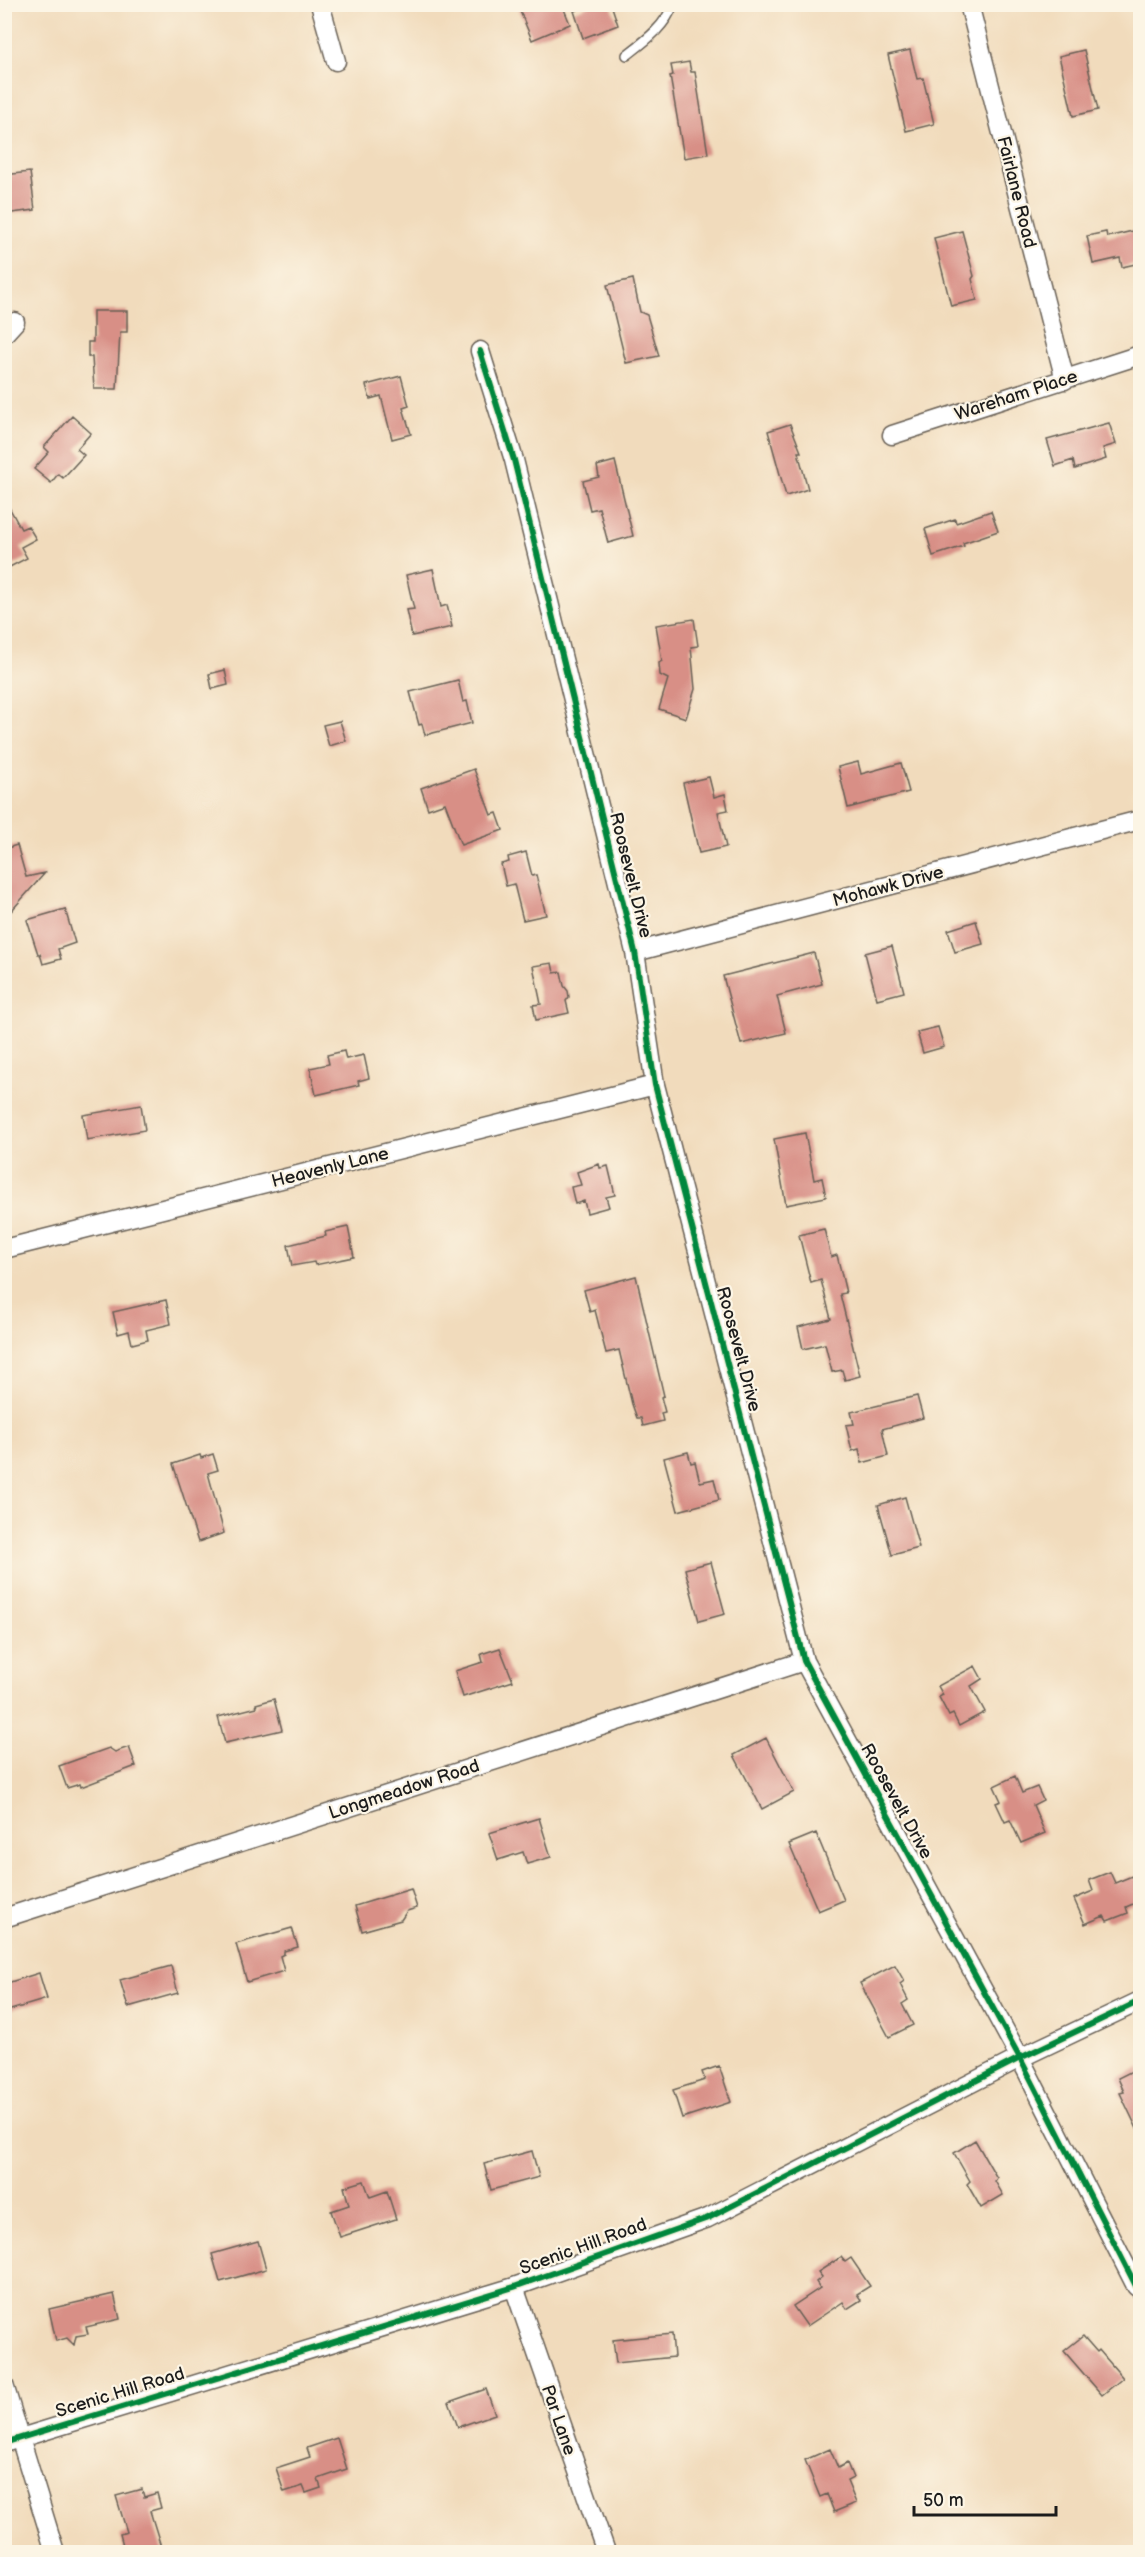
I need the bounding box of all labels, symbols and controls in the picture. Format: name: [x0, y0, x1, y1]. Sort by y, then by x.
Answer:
street label: Fairlane Road: [992, 134, 1041, 250]
street label: Wareham Place: [952, 366, 1081, 425]
street label: Roosevelt Drive: [605, 810, 656, 940]
street label: Mohawk Drive: [830, 862, 946, 911]
street label: Heavenly Lane: [269, 1143, 391, 1192]
street label: Roosevelt Drive: [712, 1284, 765, 1414]
street label: Roosevelt Drive: [856, 1740, 937, 1863]
street label: Longmeadow Road: [326, 1755, 482, 1824]
street label: Scenic Hill Road: [517, 2214, 650, 2279]
street label: Scenic Hill Road: [53, 2363, 187, 2422]
street label: Par Lane: [537, 2382, 580, 2458]
scale bar: [914, 2479, 1056, 2517]
text: 50 m: [923, 2490, 964, 2511]

